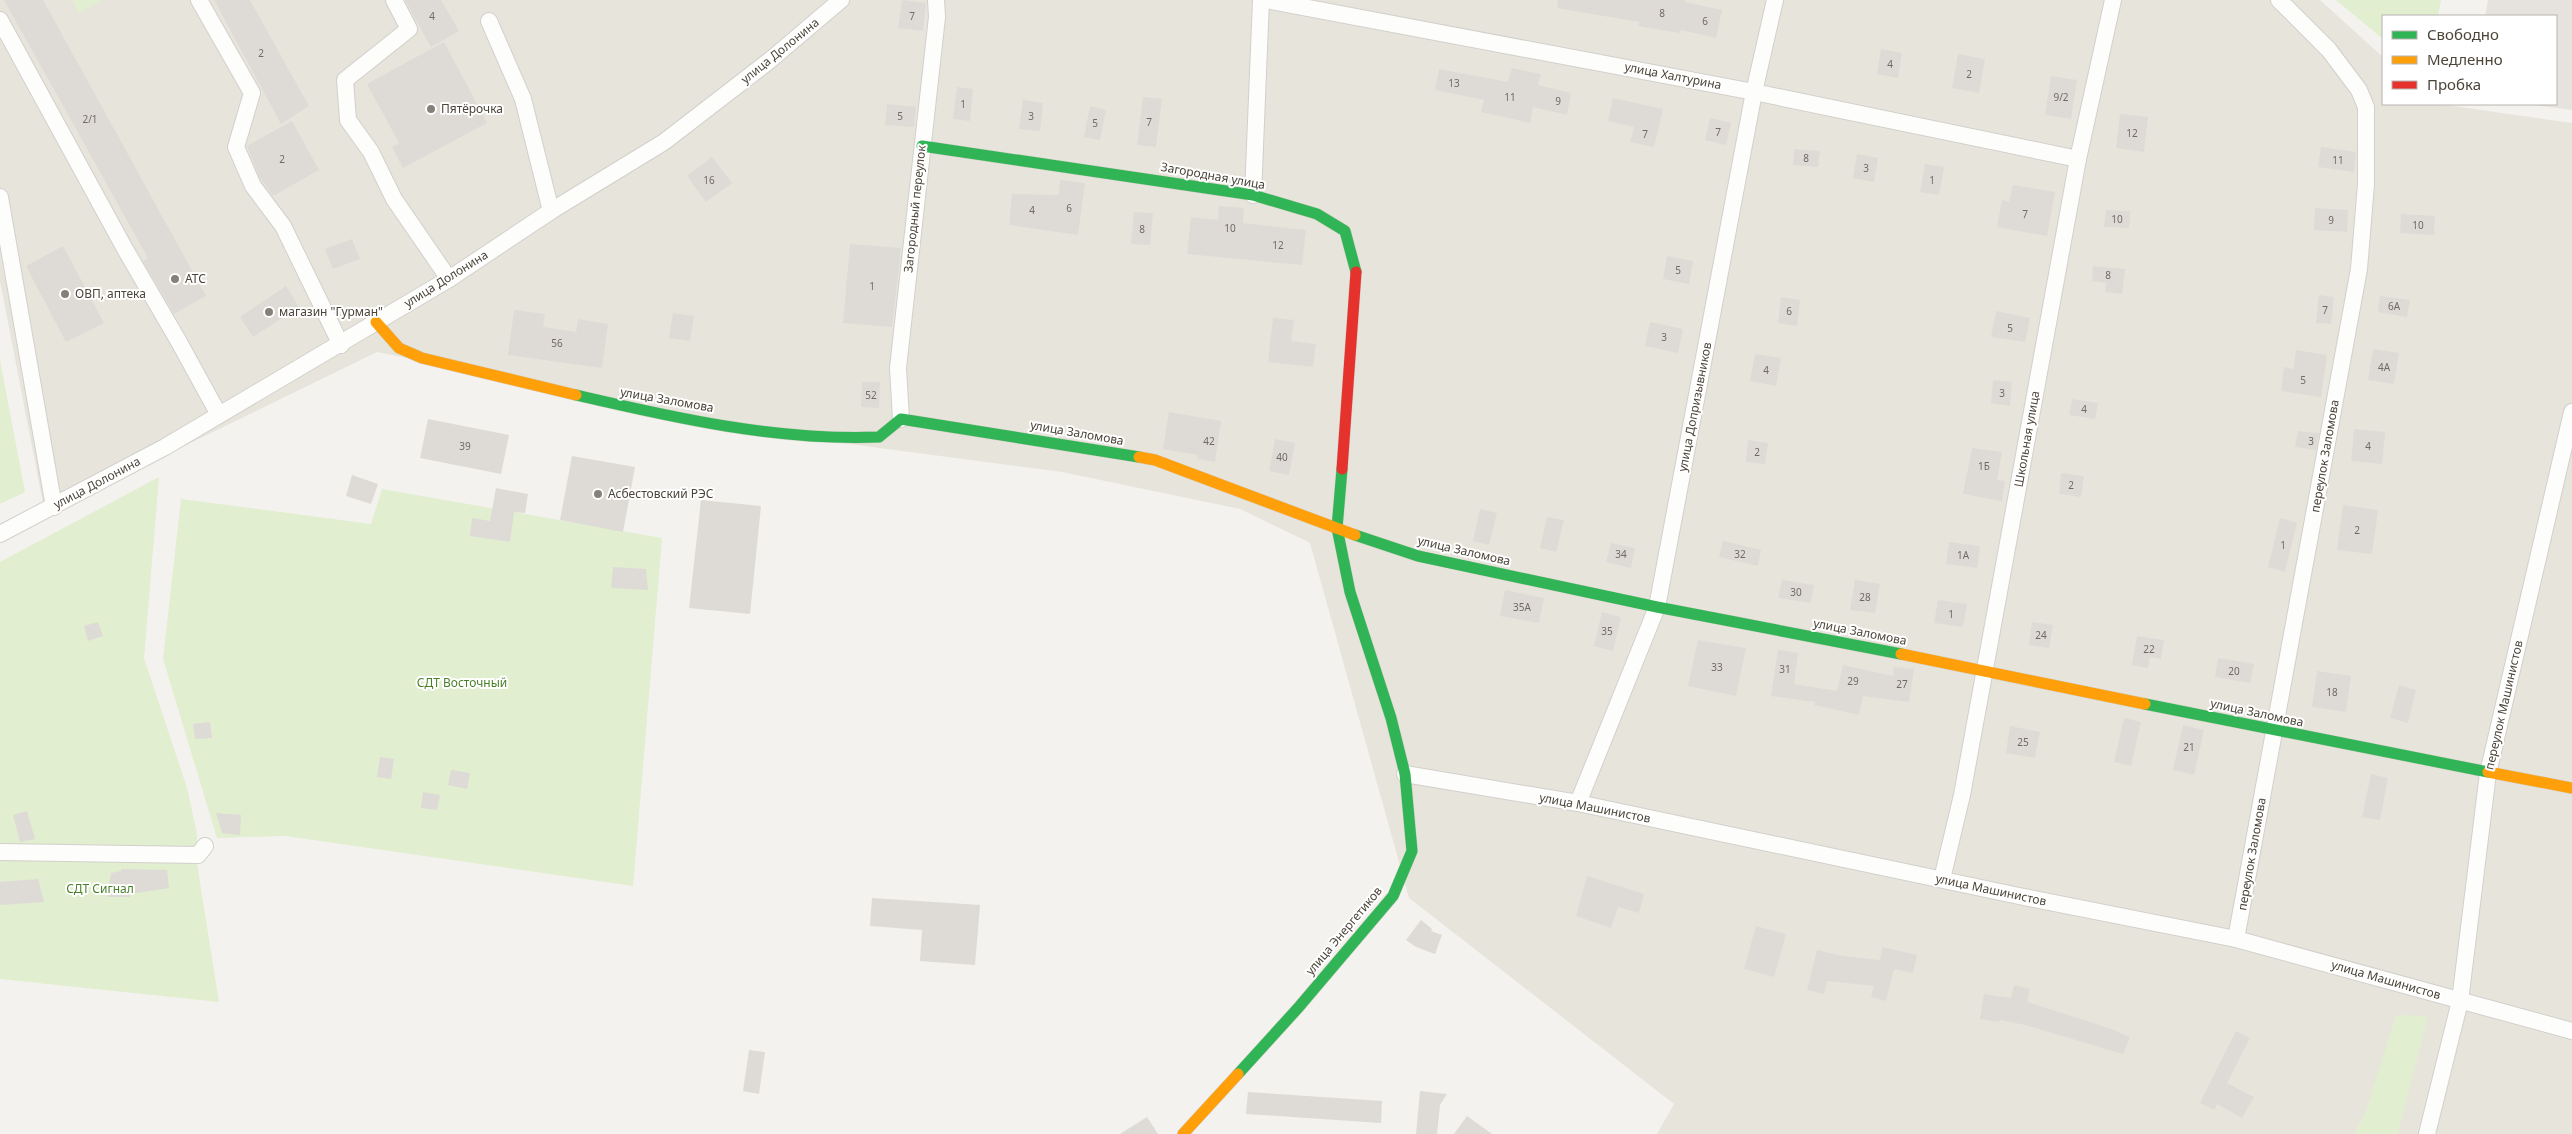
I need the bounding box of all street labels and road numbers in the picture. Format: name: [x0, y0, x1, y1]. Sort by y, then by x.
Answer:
street label: улица Долонина: [737, 14, 822, 87]
street label: улица Халтурина: [1623, 58, 1723, 93]
street label: Загородный переулок: [899, 144, 930, 273]
street label: Загородная улица: [1160, 158, 1267, 193]
street label: улица Долонина: [400, 246, 491, 311]
street label: улица Допризывников: [1674, 340, 1715, 473]
street label: улица Заломова: [619, 383, 715, 416]
street label: Школьная улица: [2010, 389, 2043, 488]
street label: переулок Заломова: [2306, 398, 2343, 514]
street label: улица Заломова: [1029, 416, 1125, 449]
street label: улица Долонина: [50, 453, 143, 513]
street label: улица Заломова: [1416, 532, 1512, 569]
street label: улица Заломова: [1812, 614, 1908, 649]
street label: переулок Машинистов: [2480, 638, 2527, 771]
street label: улица Заломова: [2209, 694, 2305, 731]
street label: улица Машинистов: [1538, 788, 1652, 827]
street label: переулок Заломова: [2233, 796, 2270, 912]
street label: улица Машинистов: [1934, 869, 2048, 910]
street label: улица Энергетиков: [1301, 883, 1386, 979]
street label: улица Машинистов: [2329, 956, 2443, 1003]

